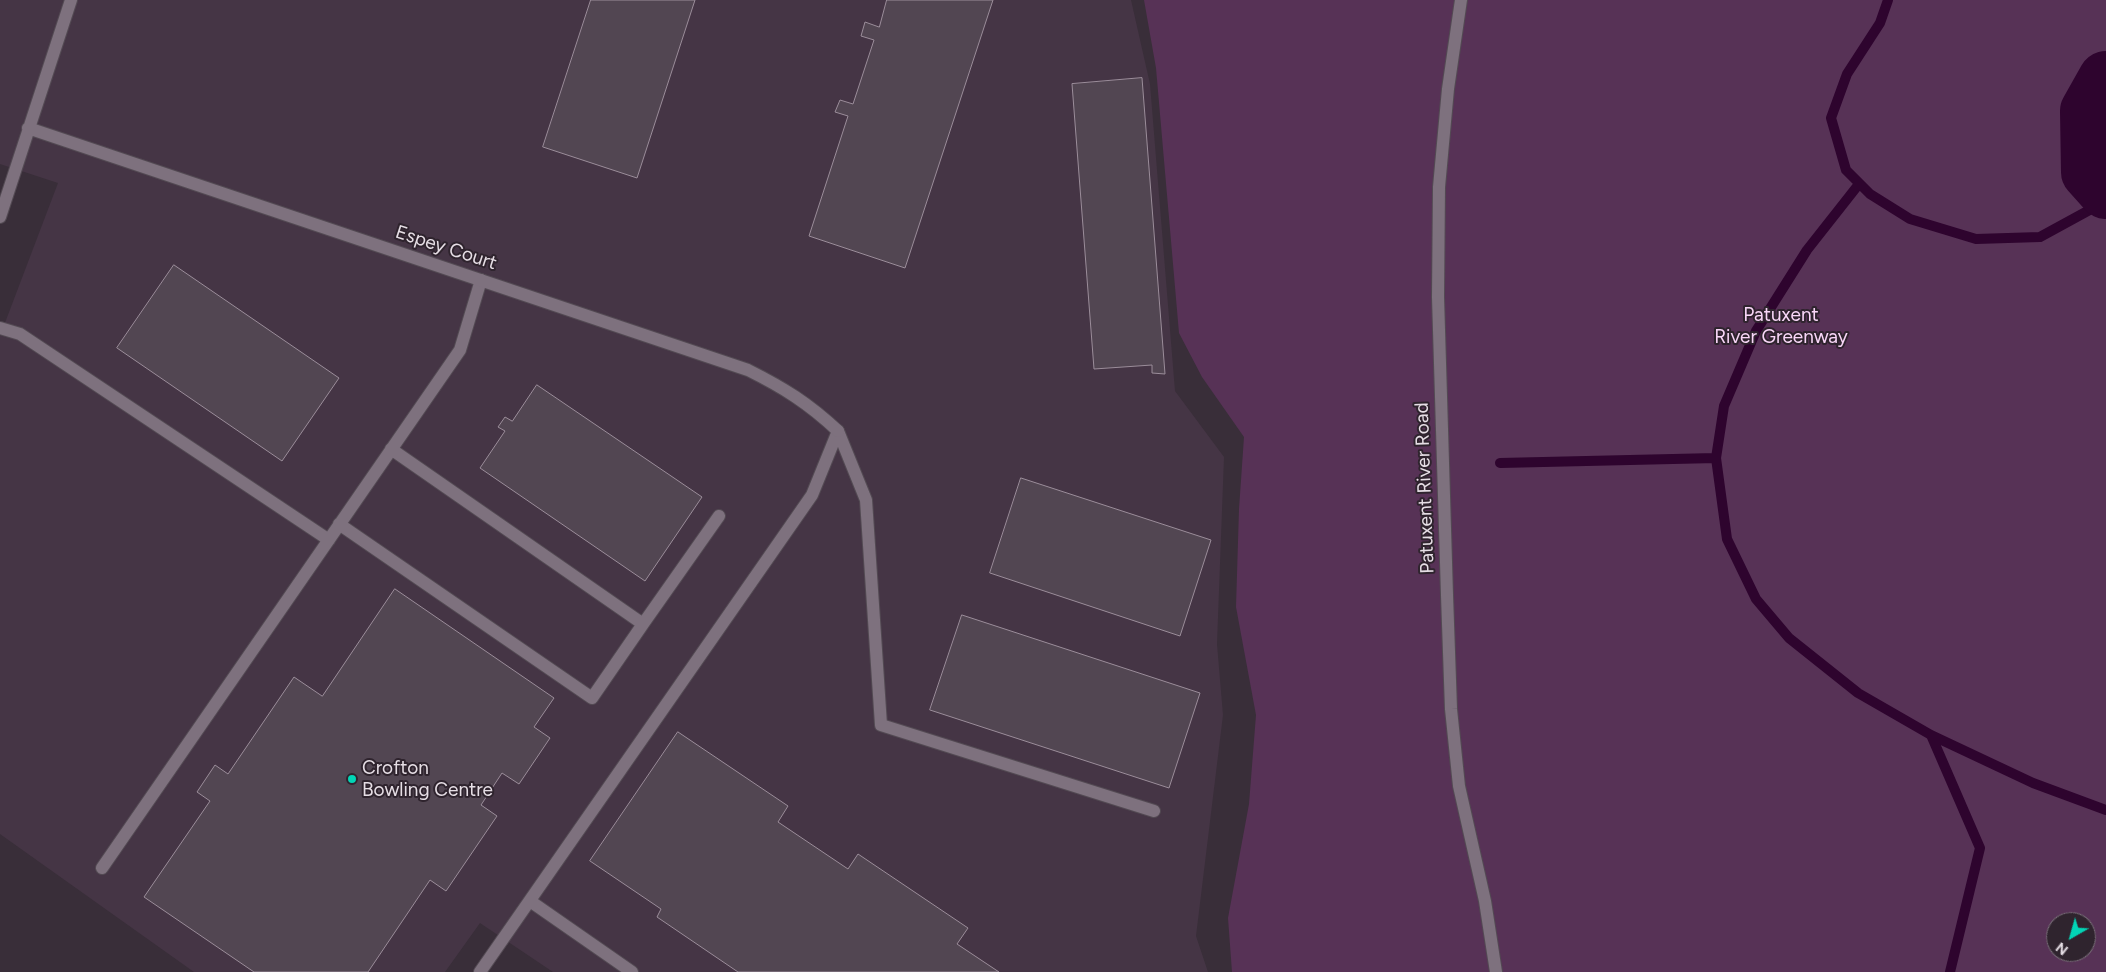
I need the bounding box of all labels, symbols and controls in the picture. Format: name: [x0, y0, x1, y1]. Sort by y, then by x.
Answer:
street label: Espey Court: [393, 221, 499, 275]
park label: Patuxent River Greenway: [1714, 304, 1848, 348]
street label: Patuxent River Road: [1411, 402, 1439, 574]
place label: Crofton Bowling Centre: [362, 757, 493, 801]
marker: Crofton Bowling Centre: [346, 773, 358, 785]
north arrow: [2046, 912, 2096, 962]
text: N: [2053, 938, 2072, 958]

